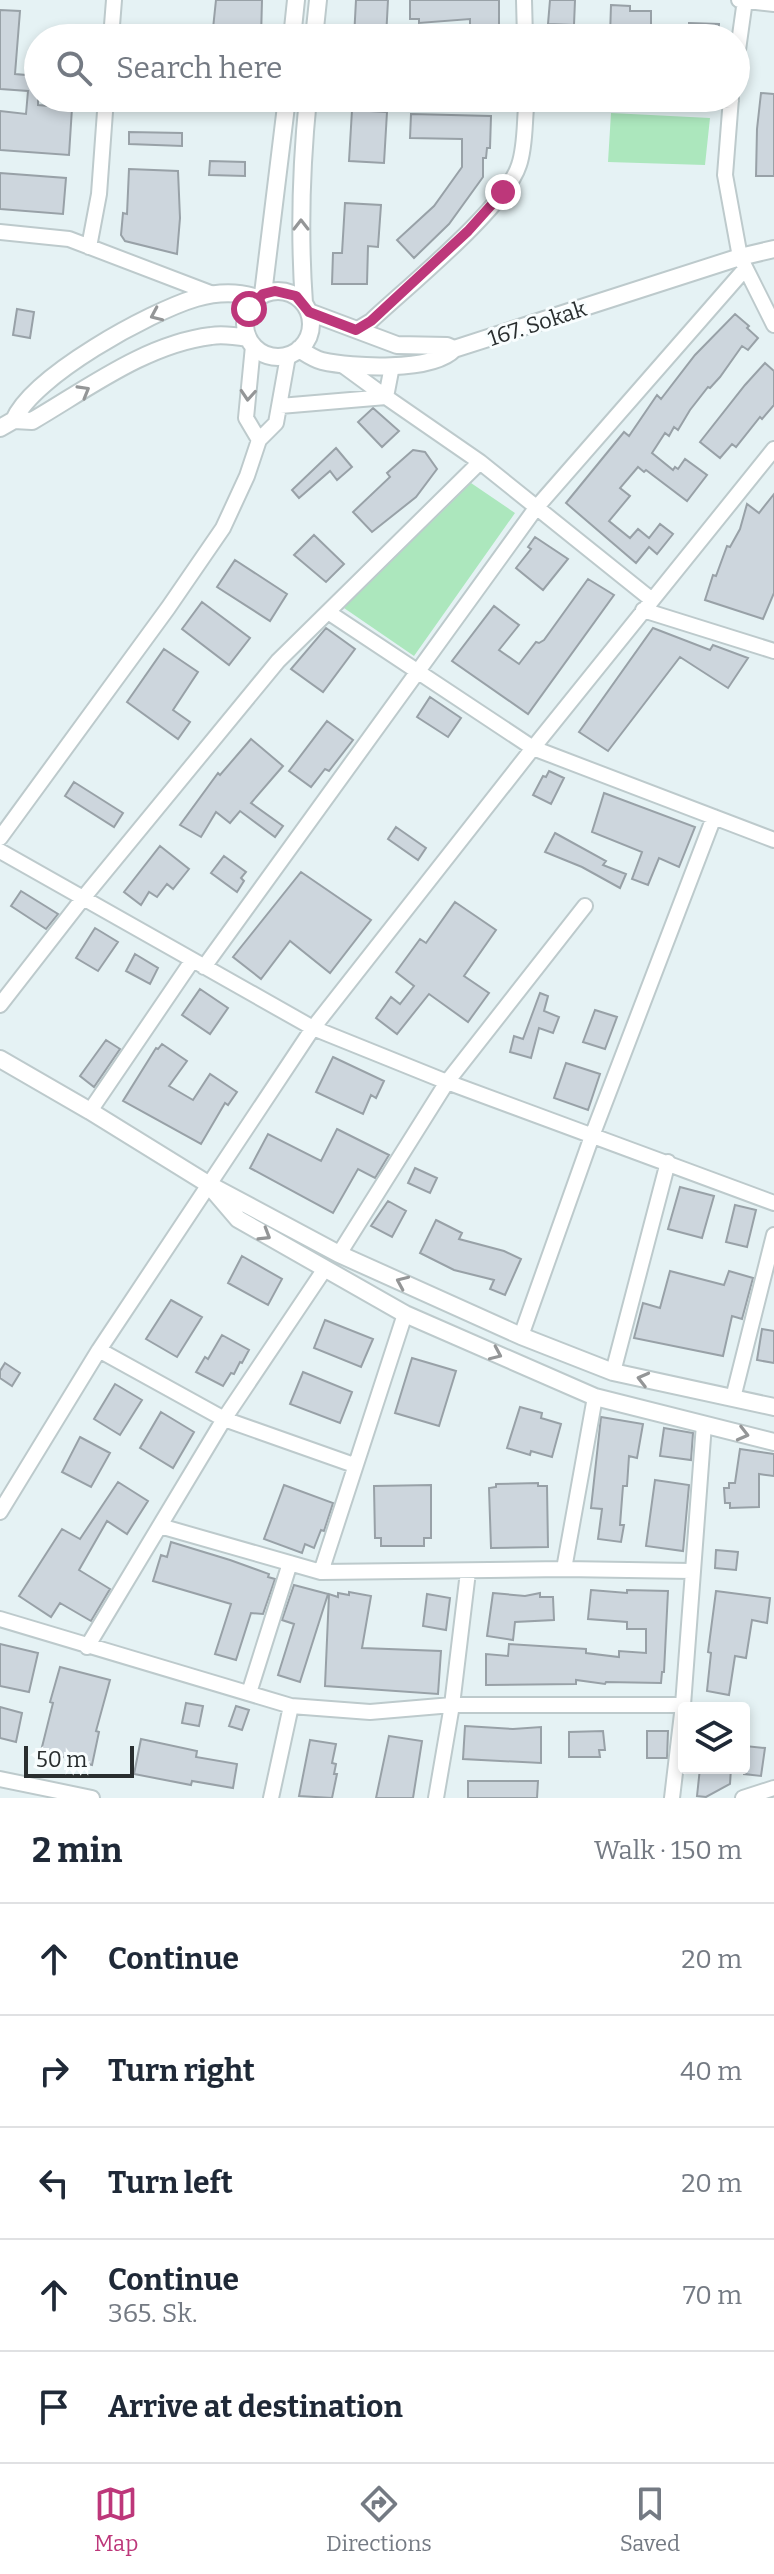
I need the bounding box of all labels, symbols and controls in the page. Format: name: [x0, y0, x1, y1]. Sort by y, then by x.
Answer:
search box: [24, 24, 750, 112]
icon: search: [52, 46, 96, 90]
text: Search here: [116, 50, 283, 86]
route end: [485, 174, 521, 210]
one-way arrow: [292, 218, 310, 231]
route start: [231, 291, 267, 327]
street label: 167. Sokak: [485, 295, 590, 352]
one-way arrow: [150, 306, 164, 322]
one-way arrow: [75, 385, 89, 401]
one-way arrow: [240, 389, 257, 402]
one-way arrow: [256, 1226, 271, 1241]
one-way arrow: [396, 1276, 411, 1292]
one-way arrow: [488, 1344, 502, 1360]
one-way arrow: [637, 1372, 650, 1389]
one-way arrow: [735, 1424, 749, 1441]
map controls: [678, 1702, 750, 1774]
button: layers: [678, 1702, 750, 1774]
scale bar: [24, 1742, 134, 1778]
text: 50 m: [36, 1746, 87, 1773]
text: 2 min: [32, 1830, 122, 1871]
text: Walk · 150 m: [594, 1835, 742, 1866]
icon: ahead: [32, 1937, 76, 1981]
text: Continue: [108, 1941, 239, 1977]
text: 20 m: [681, 1944, 742, 1975]
icon: right: [32, 2049, 76, 2093]
text: Turn right: [108, 2053, 255, 2089]
text: 40 m: [680, 2056, 742, 2087]
icon: left: [32, 2161, 76, 2205]
text: Turn left: [108, 2165, 233, 2201]
text: 20 m: [681, 2168, 742, 2199]
text: Continue: [108, 2262, 239, 2298]
icon: ahead: [32, 2273, 76, 2317]
text: 70 m: [683, 2280, 742, 2311]
text: 365. Sk.: [108, 2298, 197, 2329]
icon: arrive: [32, 2385, 76, 2429]
text: Arrive at destination: [108, 2389, 403, 2425]
tab: Map: [94, 2482, 138, 2557]
tab: Directions: [326, 2482, 432, 2557]
tab: Saved: [620, 2482, 680, 2557]

